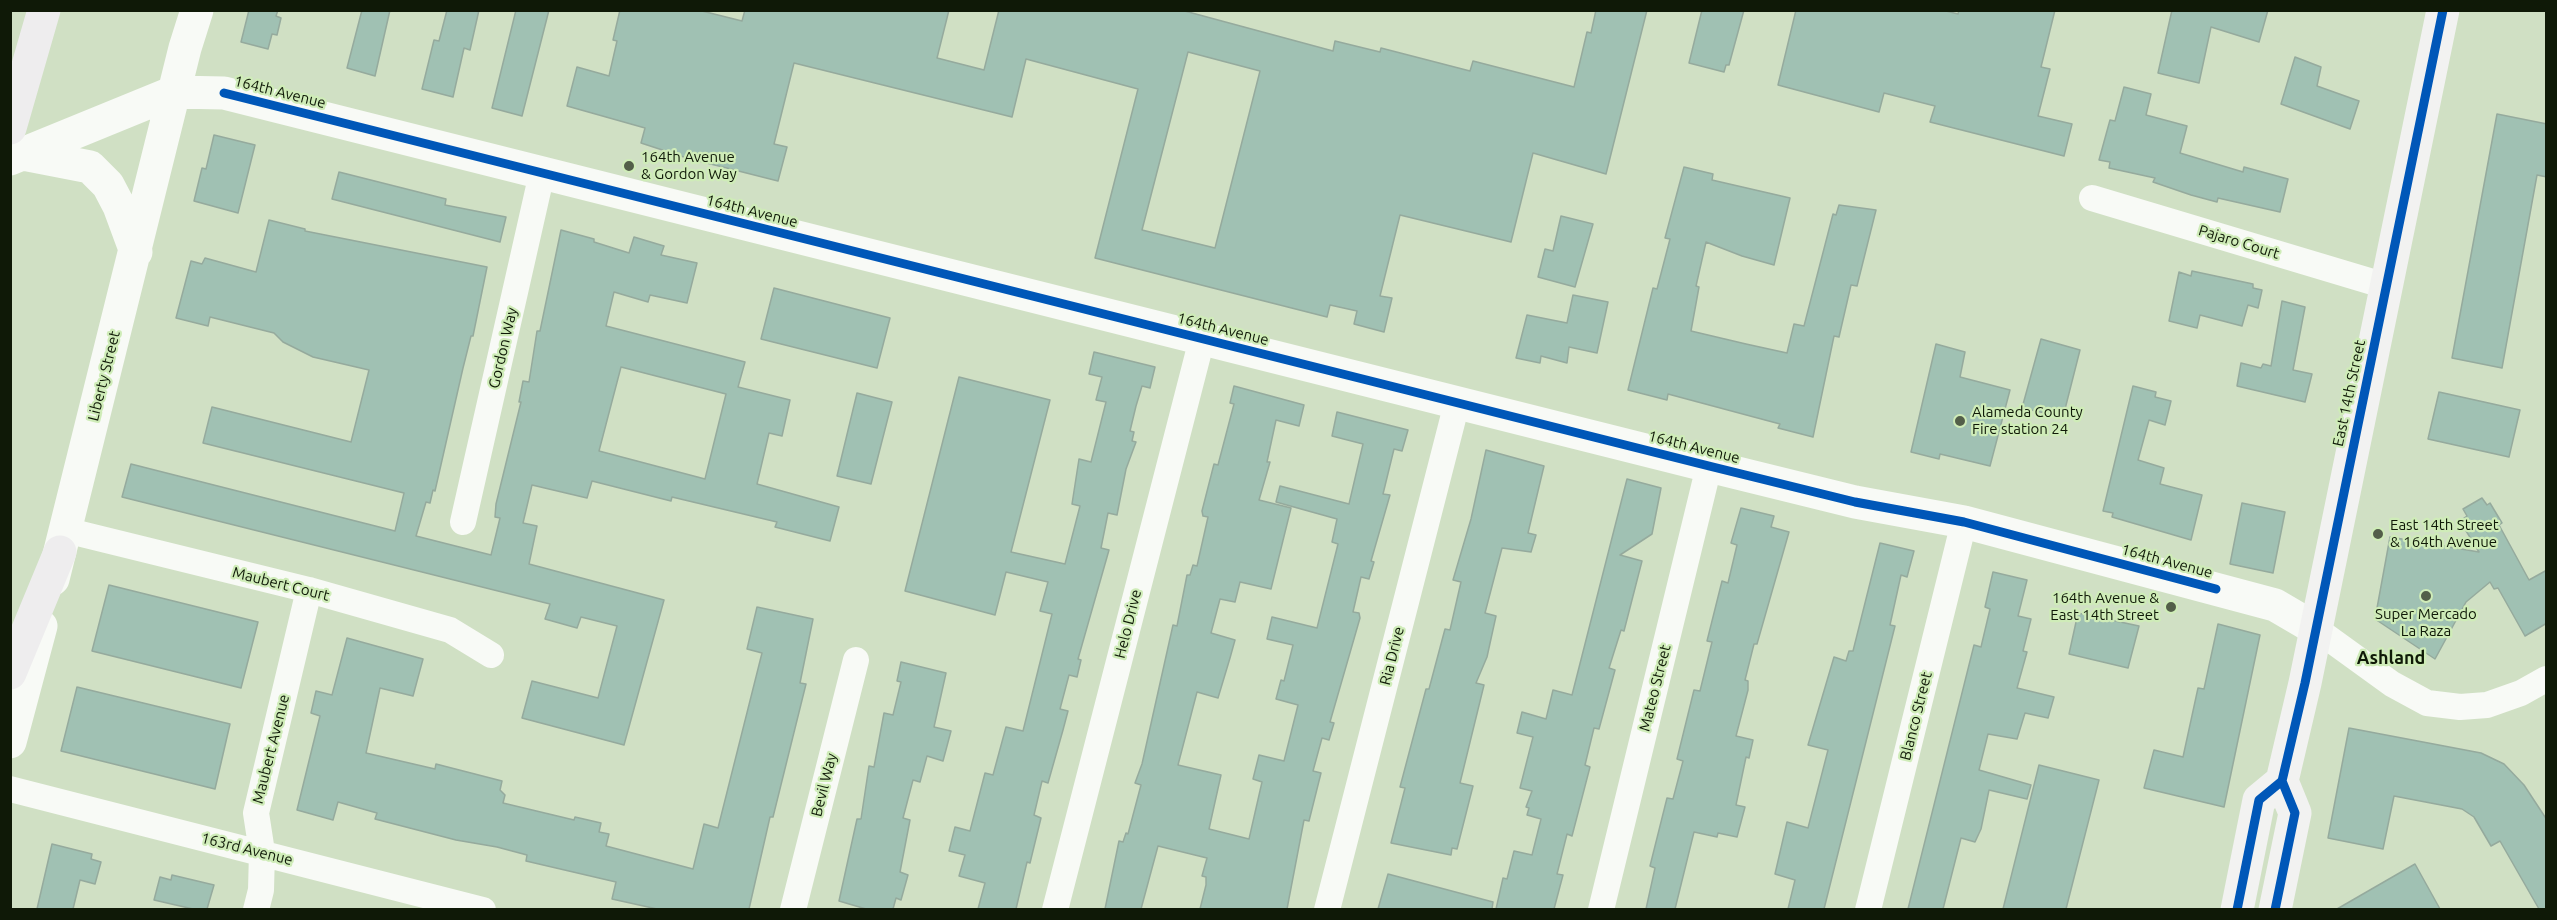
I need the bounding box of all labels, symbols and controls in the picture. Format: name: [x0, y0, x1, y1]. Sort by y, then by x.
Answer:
street label: 164th Avenue: [232, 72, 328, 112]
place label: 164th Avenue & Gordon Way: [641, 148, 737, 183]
marker: 164th Avenue & Gordon Way: [622, 159, 636, 173]
street label: 164th Avenue: [704, 191, 800, 231]
street label: Pajaro Court: [2196, 221, 2282, 263]
street label: Gordon Way: [485, 306, 521, 390]
street label: 164th Avenue: [1175, 309, 1271, 349]
street label: Liberty Street: [84, 329, 124, 423]
street label: East 14th Street: [2329, 338, 2369, 448]
place label: Alameda County Fire station 24: [1972, 403, 2083, 438]
marker: Alameda County Fire station 24: [1953, 414, 1967, 428]
street label: 164th Avenue: [1646, 427, 1742, 467]
place label: East 14th Street & 164th Avenue: [2390, 516, 2499, 551]
marker: East 14th Street & 164th Avenue: [2371, 527, 2385, 541]
street label: 164th Avenue: [2119, 540, 2215, 582]
street label: Maubert Court: [231, 563, 331, 605]
street label: Helo Drive: [1111, 588, 1145, 660]
place label: 164th Avenue & East 14th Street: [2050, 589, 2159, 624]
marker: Super Mercado La Raza: [2419, 589, 2433, 603]
marker: 164th Avenue & East 14th Street: [2164, 600, 2178, 614]
place label: Super Mercado La Raza: [2375, 605, 2477, 640]
street label: Ria Drive: [1376, 625, 1408, 687]
street label: Mateo Street: [1636, 643, 1674, 733]
district label: Ashland: [2357, 647, 2425, 669]
street label: Blanco Street: [1896, 670, 1936, 762]
street label: Maubert Avenue: [249, 693, 293, 805]
street label: Bevil Way: [807, 751, 841, 819]
street label: 163rd Avenue: [199, 829, 295, 869]

